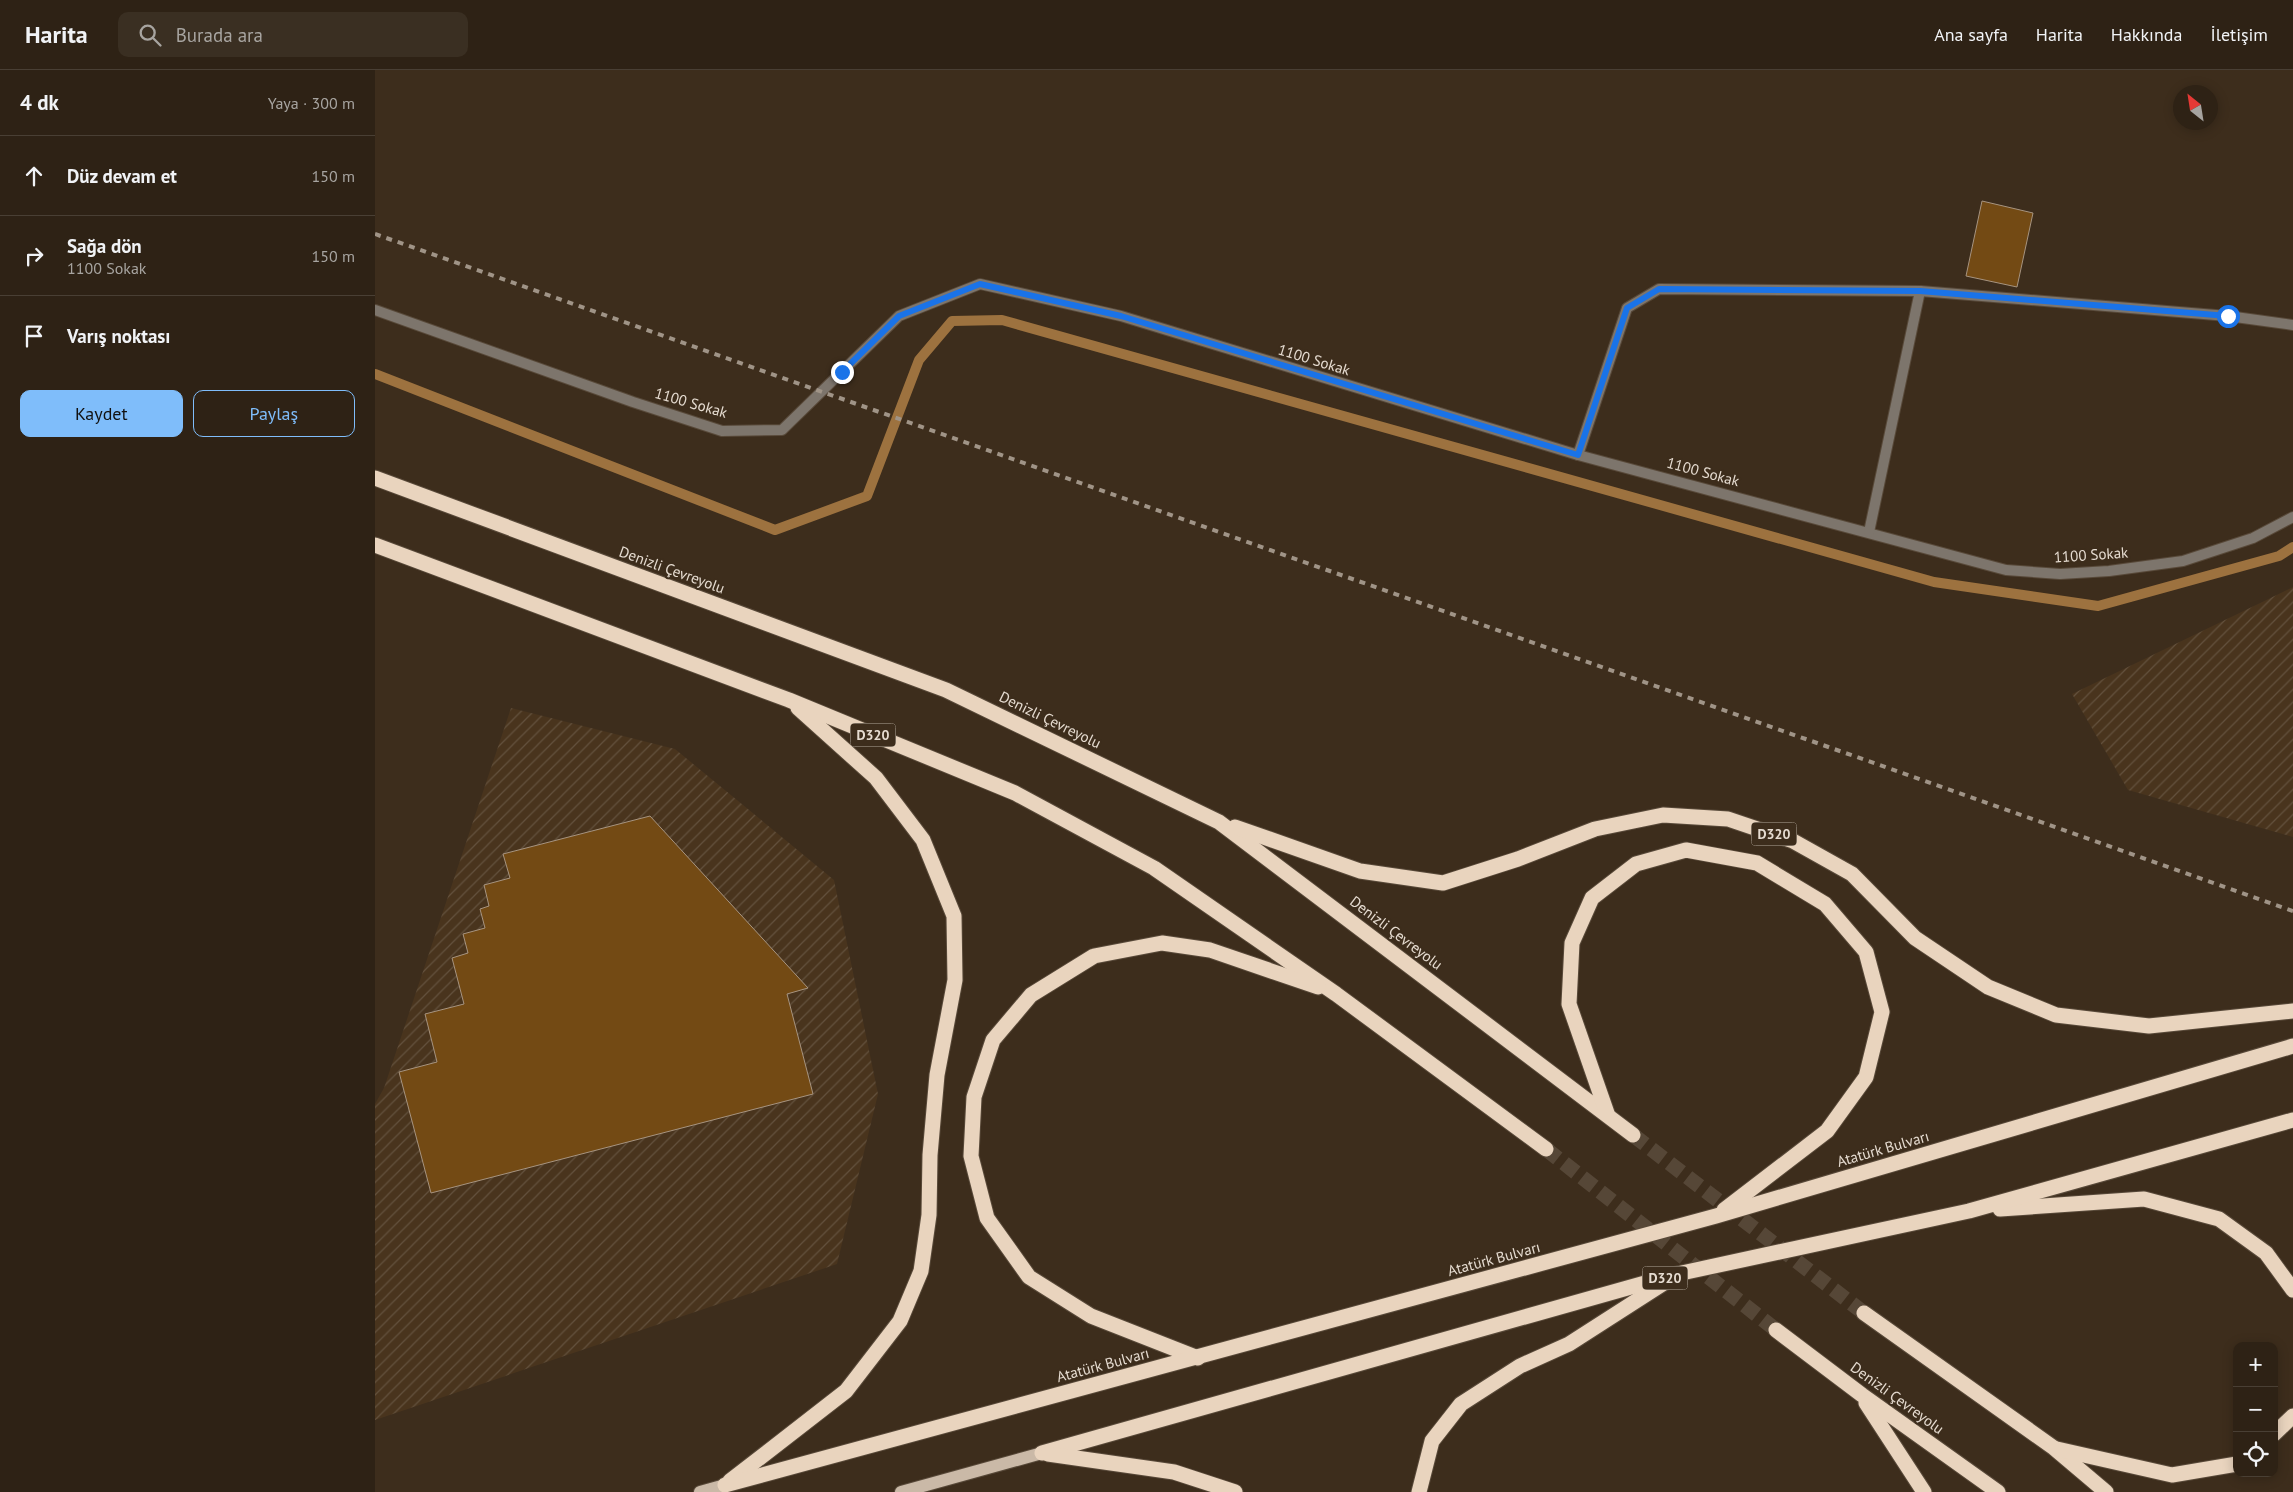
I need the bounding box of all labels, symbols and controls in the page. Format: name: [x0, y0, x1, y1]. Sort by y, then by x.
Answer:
search box: [118, 12, 468, 57]
text: Harita: [25, 19, 88, 50]
icon: search: [136, 21, 164, 49]
text: Burada ara: [176, 23, 263, 47]
text: Ana sayfa: [1934, 23, 2008, 46]
text: Harita: [2036, 23, 2083, 46]
text: Hakkında: [2111, 23, 2182, 46]
text: İletişim: [2210, 23, 2268, 46]
north arrow: [2173, 85, 2218, 130]
text: 4 dk: [20, 89, 59, 116]
text: Yaya · 300 m: [268, 93, 355, 113]
icon: ahead: [20, 162, 48, 190]
text: Düz devam et: [67, 164, 177, 188]
text: 150 m: [312, 166, 355, 186]
text: Sağa dön: [67, 234, 142, 258]
icon: right: [20, 242, 48, 270]
text: 150 m: [312, 246, 355, 266]
text: 1100 Sokak: [67, 258, 147, 278]
route start: [2217, 305, 2240, 328]
icon: arrive: [20, 322, 48, 350]
text: Varış noktası: [67, 324, 170, 348]
street label: 1100 Sokak: [1276, 340, 1353, 380]
route end: [831, 361, 854, 384]
street label: 1100 Sokak: [653, 383, 730, 422]
button: Kaydet: [20, 390, 183, 437]
button: Paylaş: [193, 390, 355, 437]
street label: 1100 Sokak: [1665, 453, 1742, 491]
street label: Denizli Çevreyolu: [617, 542, 728, 597]
street label: 1100 Sokak: [2053, 542, 2130, 567]
street label: Denizli Çevreyolu: [996, 687, 1104, 752]
road number: D320: [851, 724, 895, 746]
road number: D320: [1751, 822, 1797, 846]
street label: Denizli Çevreyolu: [1346, 892, 1446, 974]
street label: Atatürk Bulvarı: [1835, 1126, 1931, 1171]
street label: Atatürk Bulvarı: [1445, 1237, 1542, 1280]
road number: D320: [1643, 1266, 1687, 1290]
map controls: [2233, 1342, 2278, 1477]
button: +: [2233, 1342, 2278, 1387]
street label: Atatürk Bulvarı: [1054, 1343, 1151, 1386]
street label: Denizli Çevreyolu: [1847, 1357, 1948, 1438]
button: −: [2233, 1387, 2278, 1432]
button: locate: [2233, 1432, 2278, 1477]

